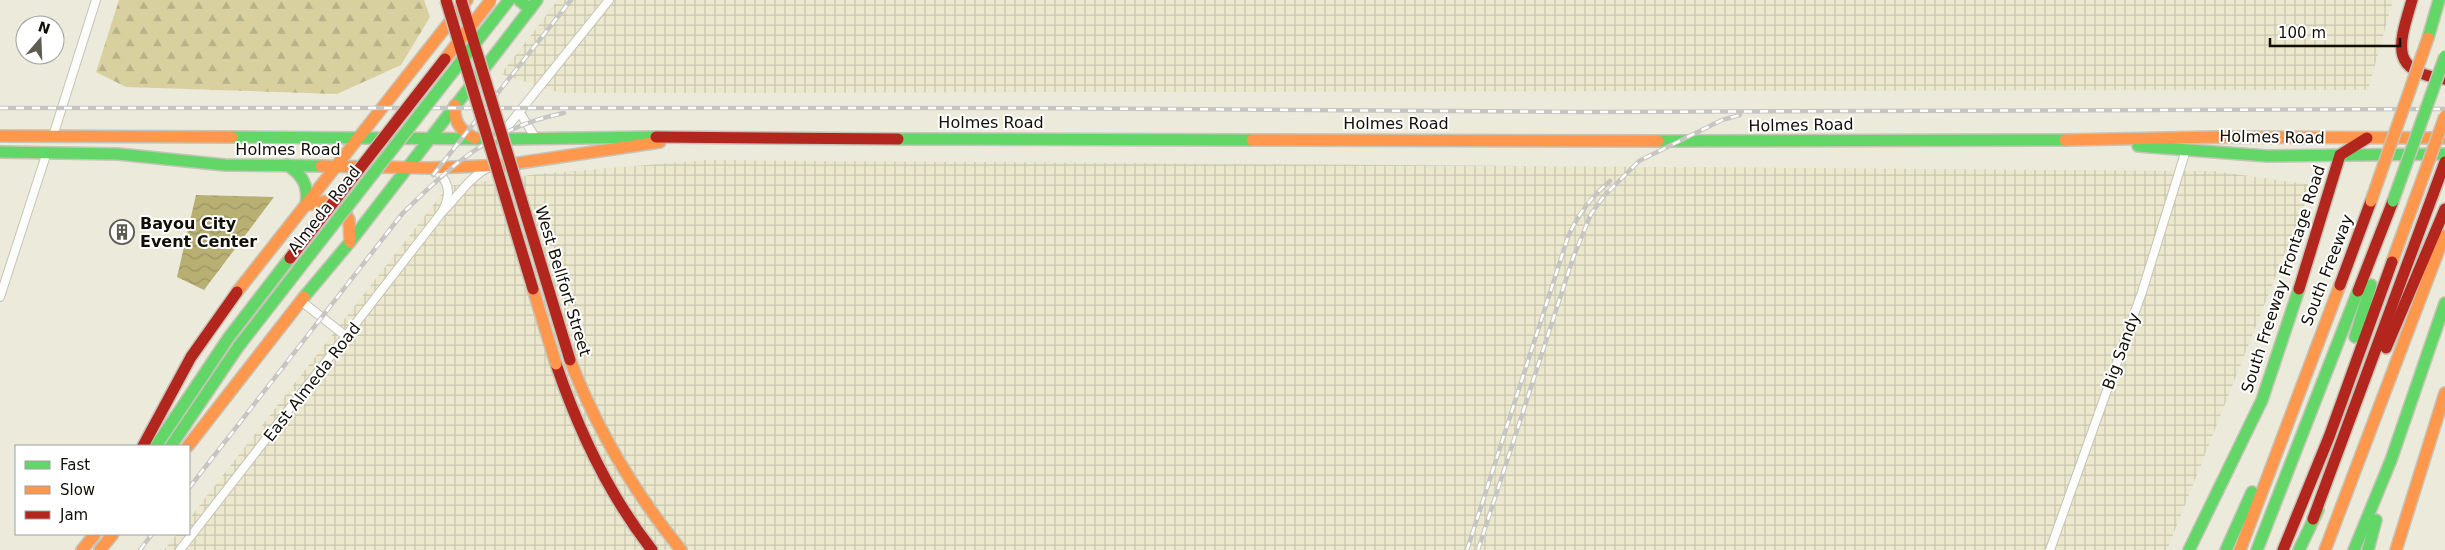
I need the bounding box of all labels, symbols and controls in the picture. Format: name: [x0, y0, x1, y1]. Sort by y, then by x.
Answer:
north arrow: [15, 15, 65, 65]
scale bar: [2270, 15, 2400, 47]
text: N: [36, 18, 52, 37]
text: 100 m: [2278, 24, 2326, 42]
street label: Holmes Road: [938, 113, 1044, 132]
street label: Holmes Road: [1343, 114, 1449, 133]
street label: Holmes Road: [1748, 115, 1854, 135]
street label: Holmes Road: [2219, 127, 2325, 147]
street label: Holmes Road: [235, 140, 341, 159]
street label: Almeda Road: [284, 162, 364, 258]
street label: South Freeway Frontage Road: [2237, 163, 2329, 395]
street label: West Bellfort Street: [531, 204, 595, 358]
street label: South Freeway: [2297, 212, 2357, 328]
place label: Bayou City Event Center: [140, 214, 257, 251]
building icon: Bayou City Event Center: [109, 219, 135, 245]
street label: Big Sandy: [2098, 310, 2144, 392]
street label: East Almeda Road: [260, 319, 364, 445]
legend: [15, 445, 190, 535]
text: Fast: [60, 456, 90, 474]
text: Slow: [60, 481, 95, 499]
text: Jam: [59, 506, 88, 524]

